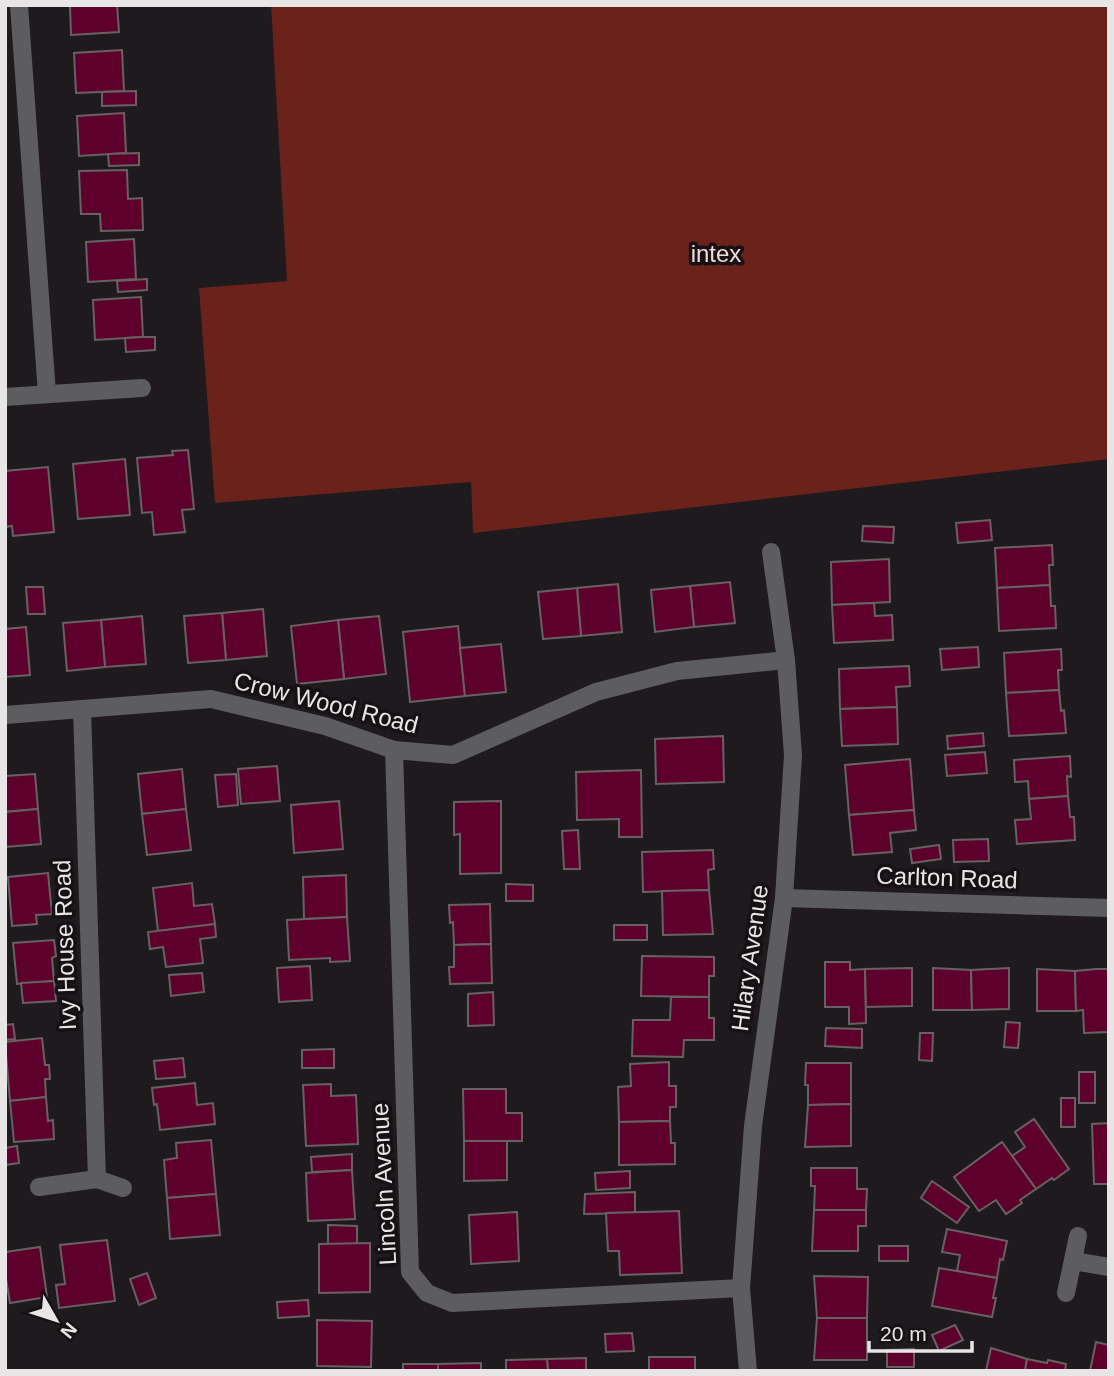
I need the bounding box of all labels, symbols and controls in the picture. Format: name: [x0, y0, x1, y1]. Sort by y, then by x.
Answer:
park label: intex: [691, 240, 741, 267]
street label: Crow Wood Road: [231, 667, 421, 738]
street label: Ivy House Road: [48, 859, 81, 1031]
street label: Carlton Road: [876, 862, 1018, 893]
street label: Hilary Avenue: [726, 883, 773, 1033]
street label: Lincoln Avenue: [366, 1102, 401, 1266]
north arrow: [21, 1285, 91, 1355]
scale bar: [869, 1310, 972, 1354]
text: N: [56, 1318, 81, 1342]
text: 20 m: [880, 1322, 927, 1345]

